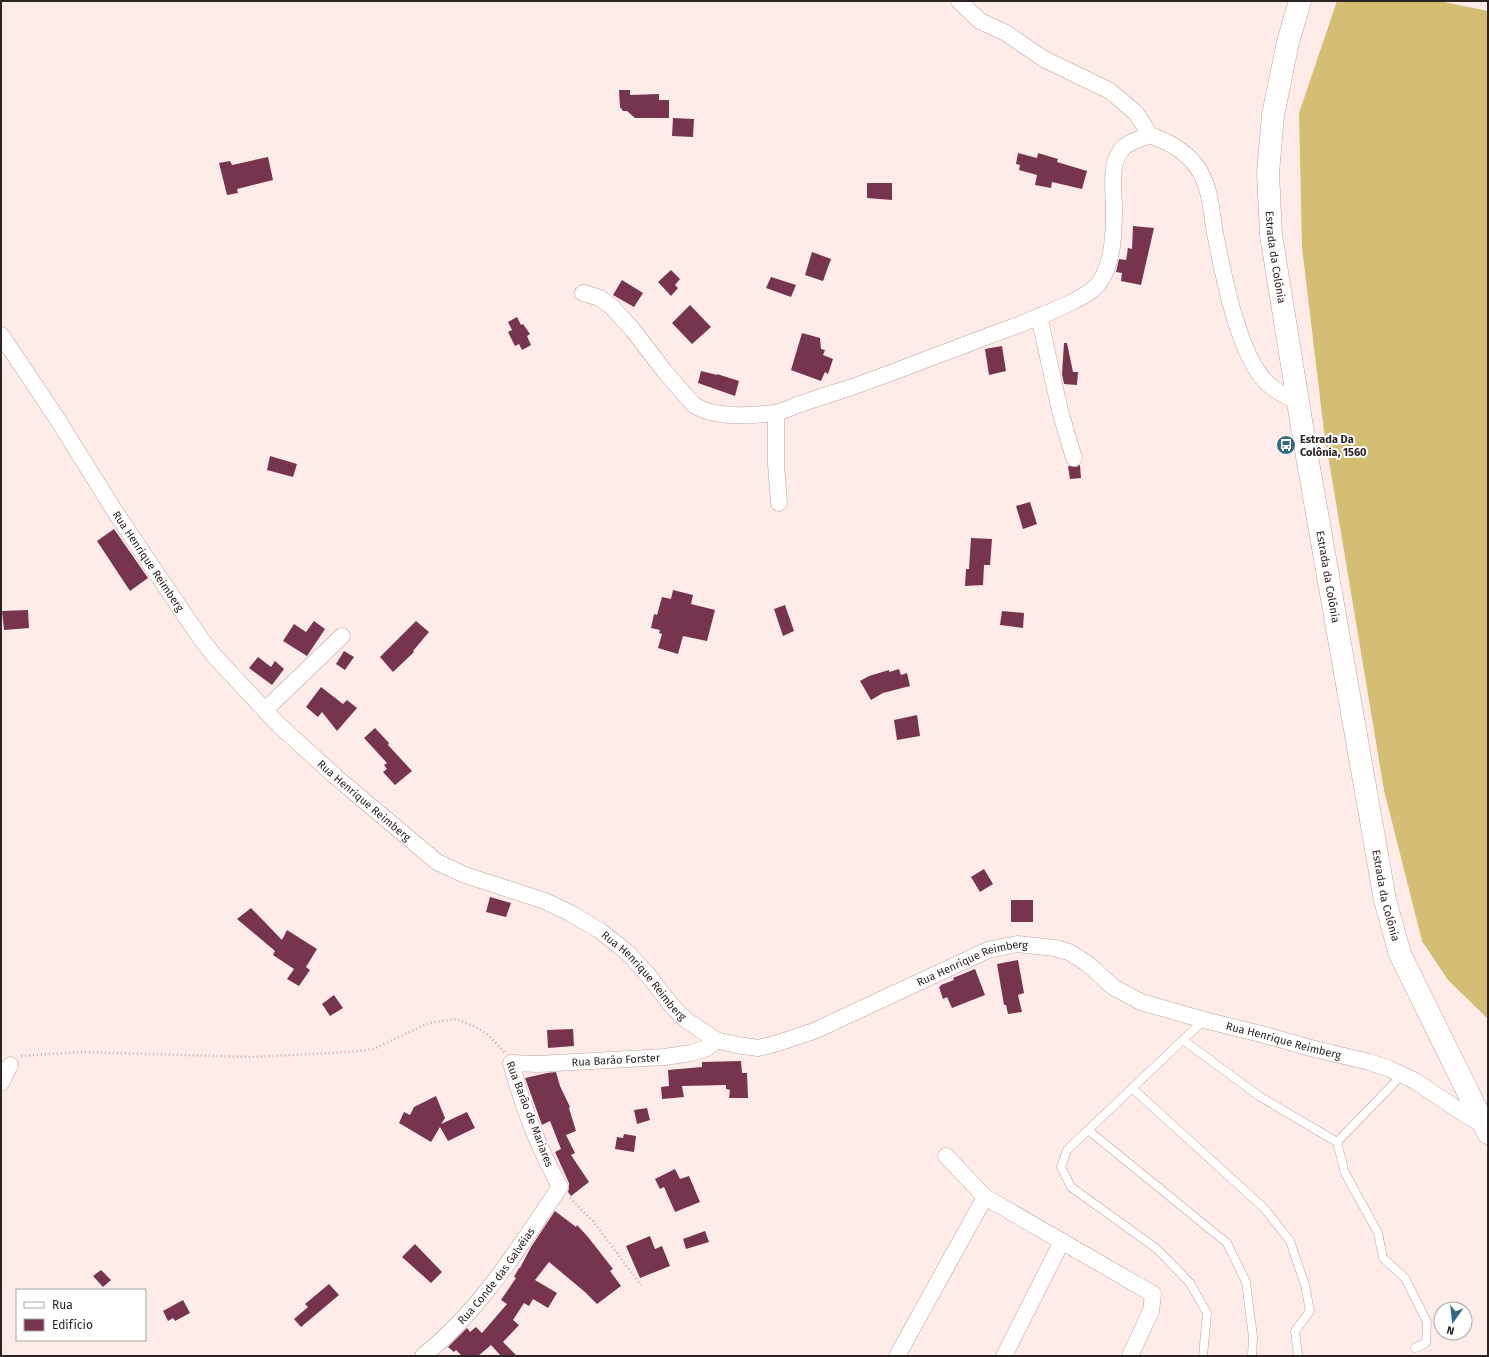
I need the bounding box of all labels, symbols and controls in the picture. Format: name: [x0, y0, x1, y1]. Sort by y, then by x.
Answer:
street label: Estrada da Colônia: [1263, 211, 1288, 304]
place label: Estrada Da Colônia, 1560: [1300, 433, 1367, 459]
bus stop icon: Estrada Da Colônia, 1560: [1275, 434, 1297, 456]
street label: Rua Henrique Reimberg: [110, 509, 187, 614]
street label: Estrada da Colônia: [1313, 530, 1342, 624]
street label: Rua Henrique Reimberg: [315, 757, 414, 844]
street label: Estrada da Colônia: [1369, 849, 1402, 943]
street label: Rua Henrique Reimberg: [599, 928, 689, 1024]
street label: Rua Henrique Reimberg: [915, 938, 1029, 989]
street label: Rua Henrique Reimberg: [1225, 1020, 1343, 1062]
street label: Rua Barão Forster: [571, 1051, 661, 1069]
street label: Rua Barão de Mariares: [503, 1059, 556, 1169]
street label: Rua Conde das Galvéias: [455, 1225, 538, 1327]
legend: [16, 1289, 146, 1341]
text: Rua: [52, 1298, 73, 1312]
north arrow: [1433, 1301, 1473, 1341]
text: Edifício: [52, 1318, 93, 1332]
text: N: [1445, 1323, 1456, 1337]

